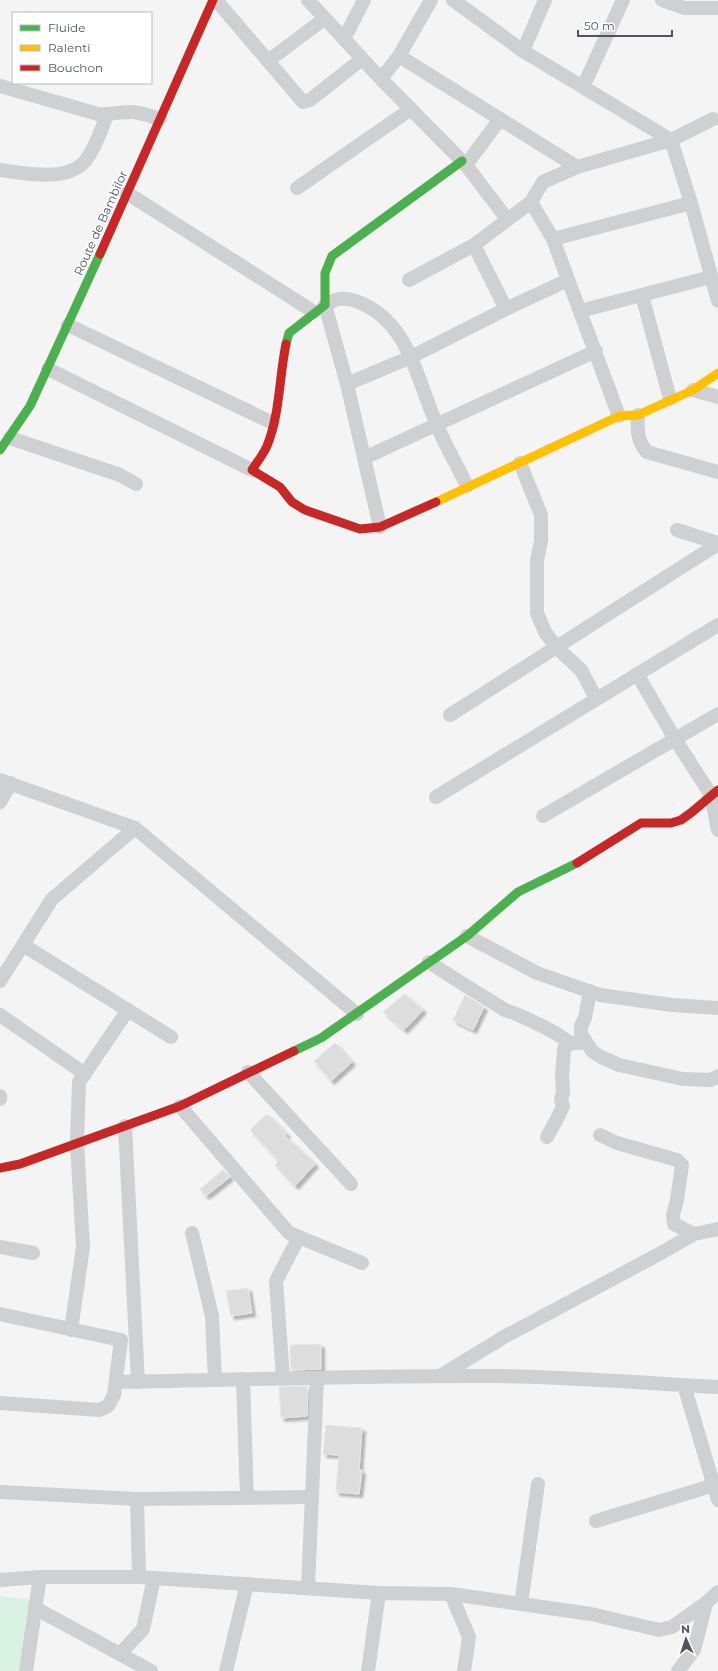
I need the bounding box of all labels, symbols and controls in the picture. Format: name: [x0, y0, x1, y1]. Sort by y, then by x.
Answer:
legend: [12, 12, 152, 84]
scale bar: [578, 12, 672, 38]
text: 50 m: [584, 18, 615, 33]
text: Fluide: [48, 20, 86, 35]
text: Ralenti: [48, 40, 90, 55]
text: Bouchon: [48, 60, 103, 75]
street label: Route de Bambilor: [71, 168, 131, 278]
north arrow: [666, 1619, 706, 1659]
text: N: [681, 1622, 690, 1636]

